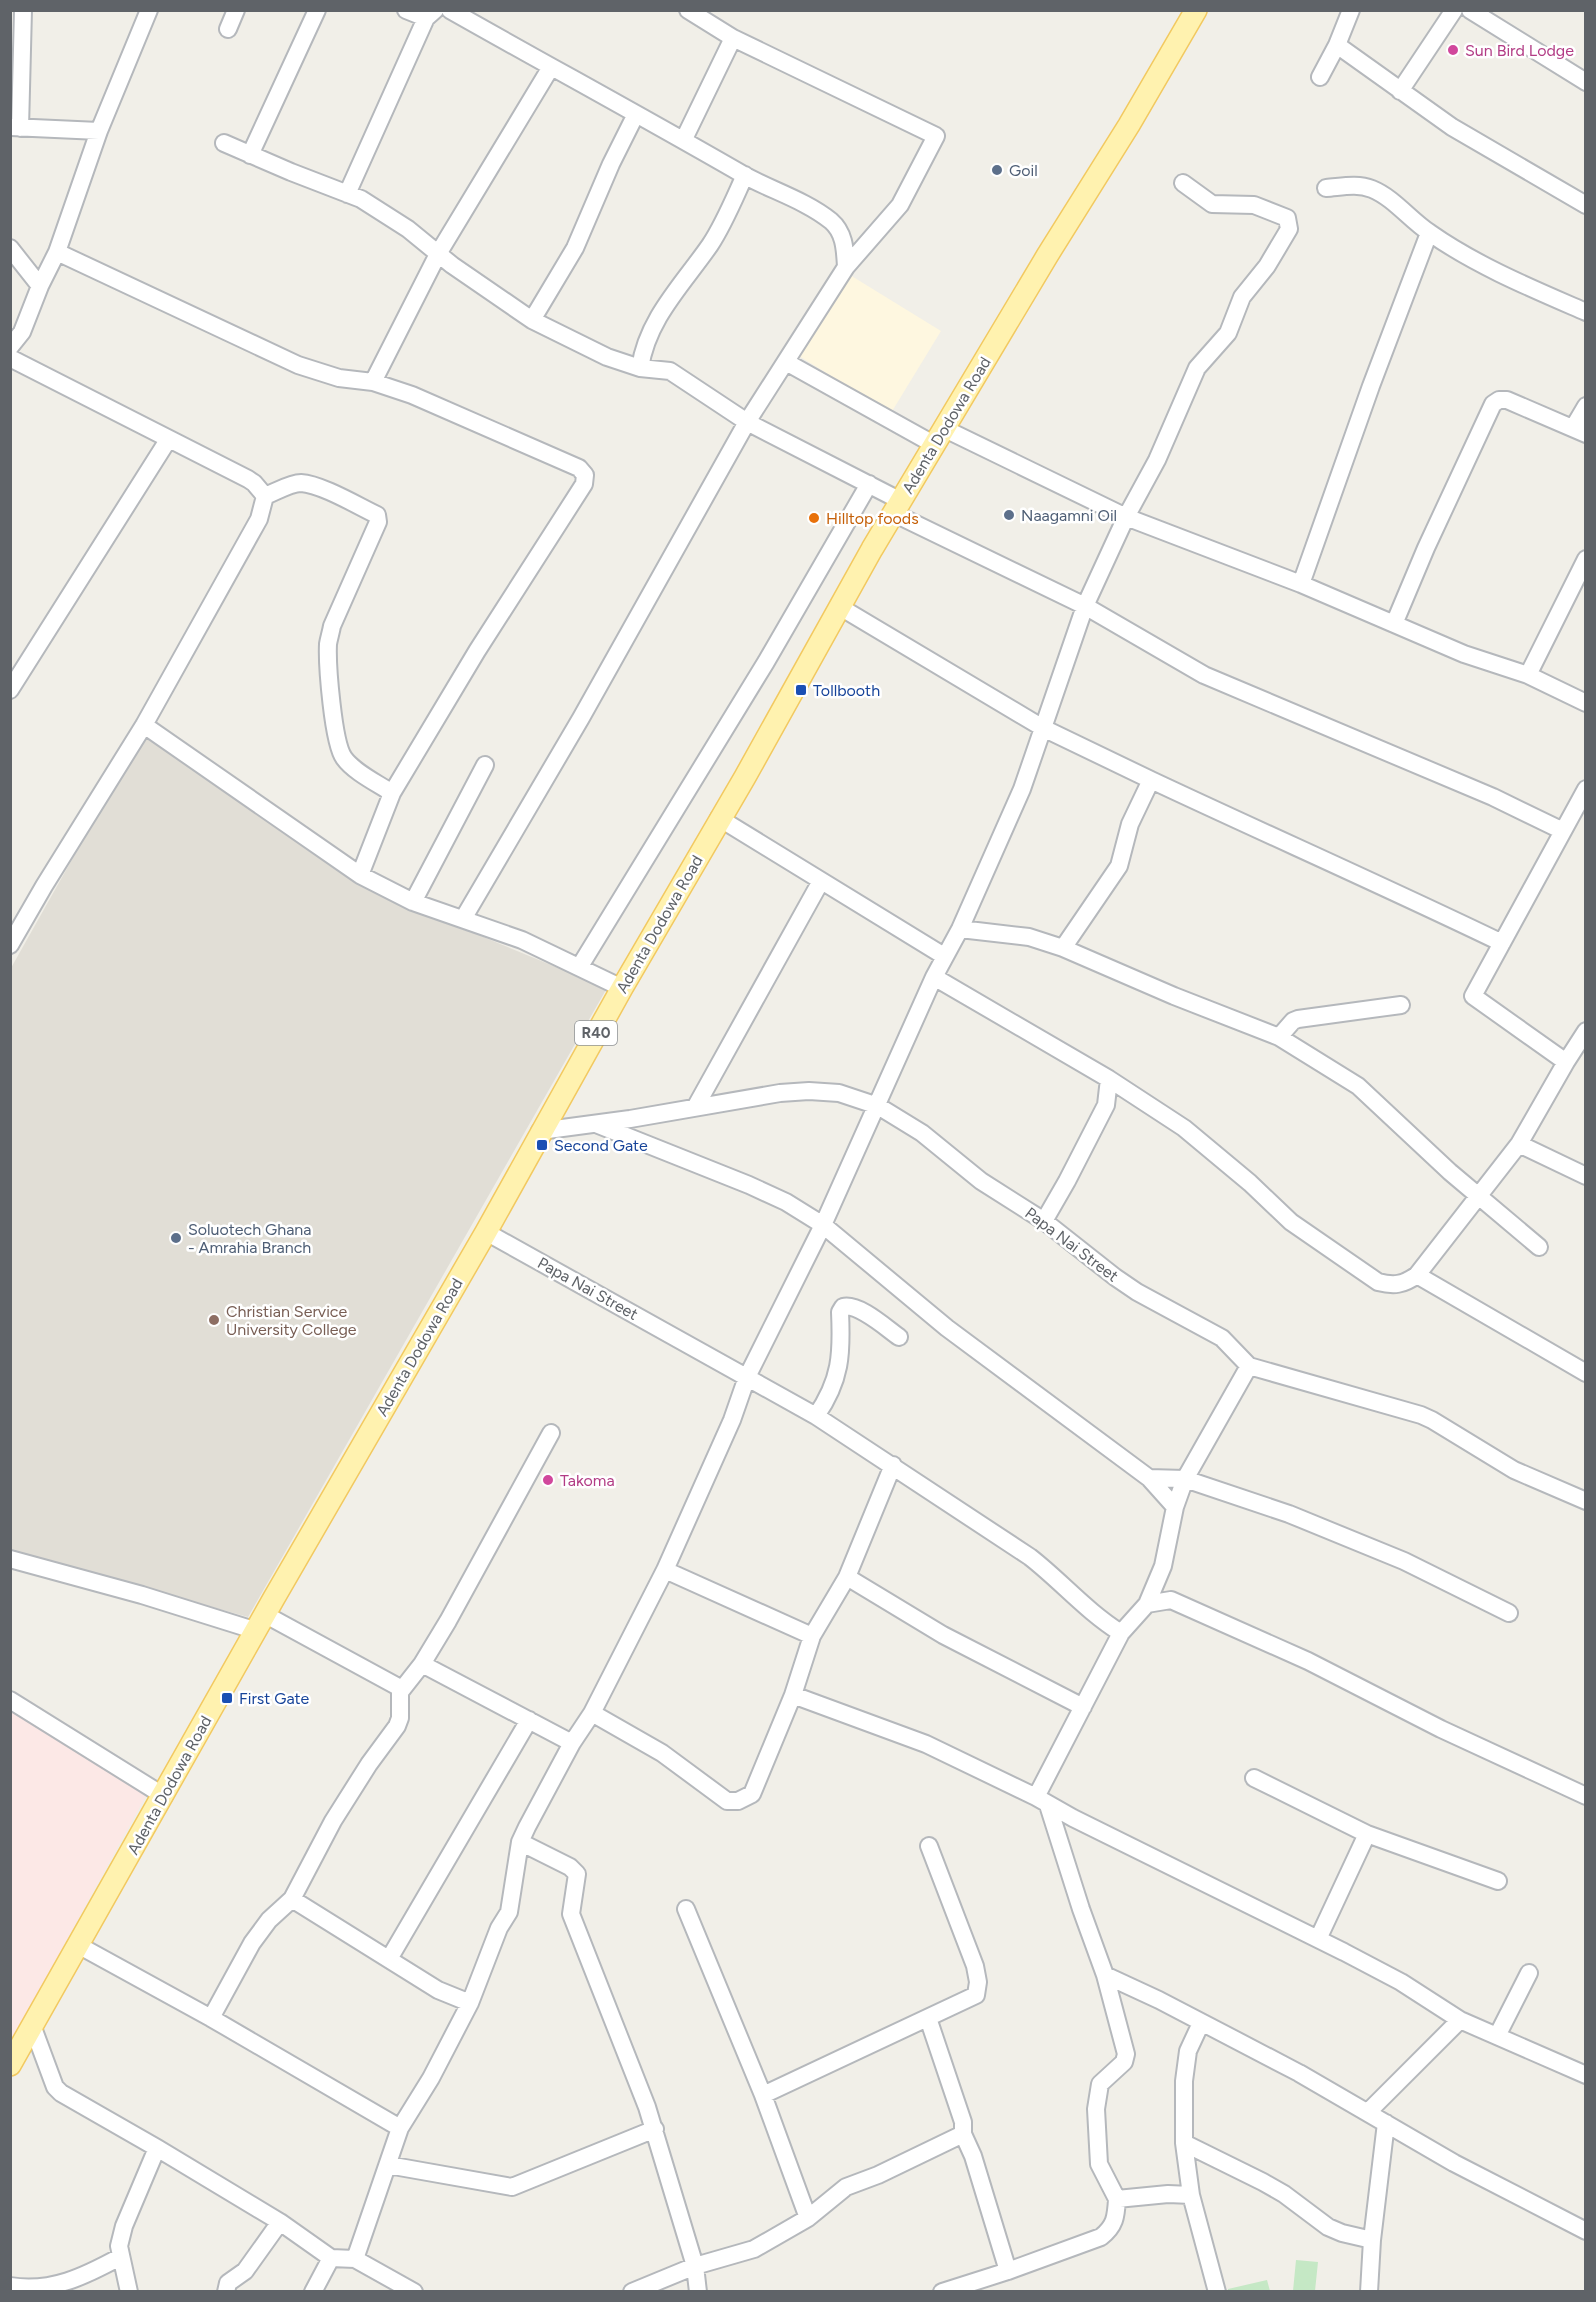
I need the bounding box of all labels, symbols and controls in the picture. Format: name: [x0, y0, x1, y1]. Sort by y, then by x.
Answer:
place label: Sun Bird Lodge: [1465, 41, 1574, 60]
marker: Sun Bird Lodge: [1446, 43, 1460, 57]
place label: Goil: [1009, 161, 1038, 180]
marker: Goil: [990, 163, 1004, 177]
street label: Adenta Dodowa Road: [898, 354, 995, 497]
place label: Naagamni Oil: [1021, 506, 1117, 525]
marker: Naagamni Oil: [1002, 508, 1016, 522]
place label: Hilltop foods: [826, 509, 919, 528]
marker: Hilltop foods: [807, 511, 821, 525]
place label: Tollbooth: [813, 681, 880, 700]
marker: Tollbooth: [794, 683, 808, 697]
street label: Adenta Dodowa Road: [612, 852, 707, 997]
road number: R40: [575, 1021, 617, 1045]
place label: Second Gate: [554, 1136, 648, 1155]
marker: Second Gate: [535, 1138, 549, 1152]
street label: Papa Nai Street: [1021, 1203, 1122, 1286]
place label: Soluotech Ghana - Amrahia Branch: [188, 1220, 311, 1257]
marker: Soluotech Ghana - Amrahia Branch: [169, 1231, 183, 1245]
street label: Papa Nai Street: [534, 1253, 641, 1324]
street label: Adenta Dodowa Road: [372, 1275, 467, 1420]
place label: Christian Service University College: [226, 1302, 357, 1339]
marker: Christian Service University College: [207, 1313, 221, 1327]
place label: Takoma: [560, 1471, 615, 1490]
marker: Takoma: [541, 1473, 555, 1487]
place label: First Gate: [239, 1689, 310, 1708]
marker: First Gate: [220, 1691, 234, 1705]
street label: Adenta Dodowa Road: [123, 1712, 216, 1858]

